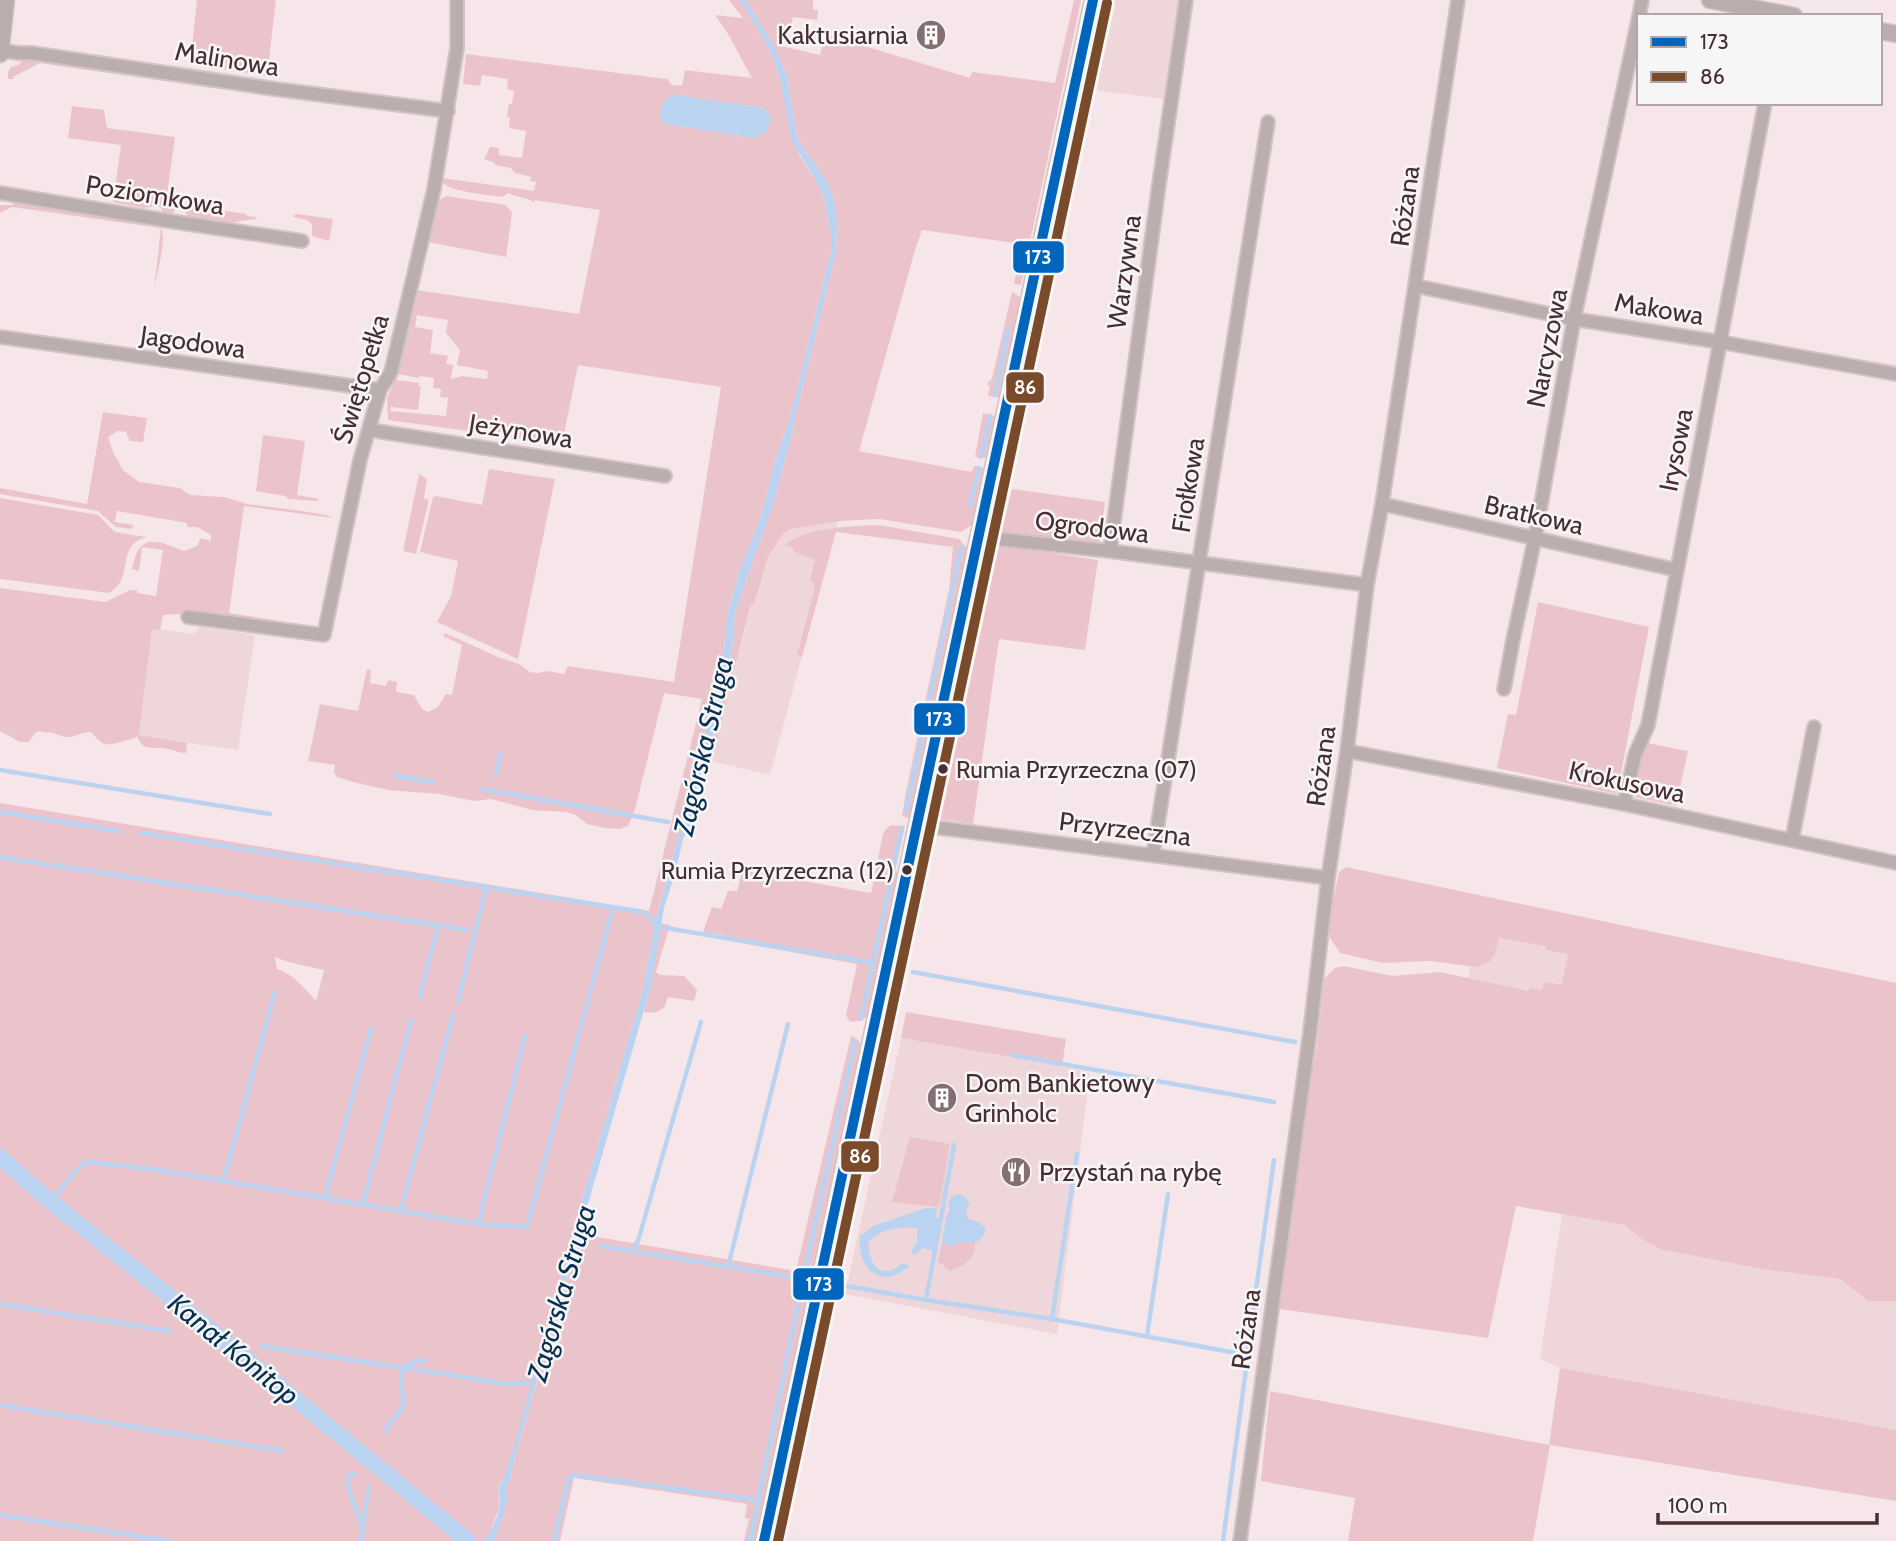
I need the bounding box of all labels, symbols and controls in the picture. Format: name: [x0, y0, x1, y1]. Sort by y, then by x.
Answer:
legend: [1637, 14, 1882, 105]
building icon: Kaktusiarnia: [914, 18, 948, 52]
place label: Kaktusiarnia: [777, 19, 909, 51]
text: 173: [1700, 29, 1729, 54]
street label: Malinowa: [173, 35, 282, 83]
text: 86: [1700, 64, 1725, 89]
street label: Różana: [1384, 163, 1427, 248]
street label: Poziomkowa: [83, 168, 227, 222]
street label: Warzywna: [1100, 212, 1148, 331]
line badge: 173: [1012, 240, 1065, 274]
text: 173: [1025, 246, 1051, 269]
street label: Narcyzowa: [1520, 285, 1574, 410]
street label: Makowa: [1612, 286, 1706, 332]
street label: Świętopełka: [326, 310, 396, 448]
street label: Jagodowa: [137, 319, 248, 365]
line badge: 86: [1005, 371, 1045, 404]
text: 86: [1014, 376, 1036, 399]
street label: Irysowa: [1652, 405, 1700, 494]
street label: Jeżynowa: [466, 407, 576, 455]
street label: Fiołkowa: [1165, 435, 1211, 535]
street label: Bratkowa: [1481, 488, 1587, 542]
street label: Ogrodowa: [1033, 504, 1151, 550]
water label: Zagórska Struga: [666, 653, 740, 840]
line badge: 173: [913, 702, 966, 736]
text: 173: [926, 708, 952, 731]
street label: Różana: [1300, 723, 1343, 808]
street label: Krokusowa: [1566, 754, 1689, 810]
place label: Rumia Przyrzeczna (07): [956, 755, 1197, 784]
marker: Rumia Przyrzeczna (07): [936, 762, 950, 776]
street label: Przyrzeczna: [1057, 805, 1193, 853]
place label: Rumia Przyrzeczna (12): [661, 856, 894, 885]
marker: Rumia Przyrzeczna (12): [900, 863, 914, 877]
place label: Dom Bankietowy Grinholc: [965, 1067, 1155, 1129]
building icon: Dom Bankietowy Grinholc: [925, 1081, 959, 1115]
line badge: 86: [840, 1140, 880, 1173]
text: 86: [849, 1145, 871, 1168]
restaurant icon: Przystań na rybę: [999, 1155, 1033, 1189]
place label: Przystań na rybę: [1039, 1156, 1222, 1188]
water label: Zagórska Struga: [519, 1201, 602, 1387]
line badge: 173: [792, 1267, 845, 1301]
text: 173: [806, 1273, 832, 1296]
water label: Kanał Konitop: [162, 1286, 306, 1412]
street label: Różana: [1225, 1286, 1268, 1371]
scale bar: [1658, 1482, 1877, 1526]
text: 100 m: [1668, 1493, 1727, 1518]

